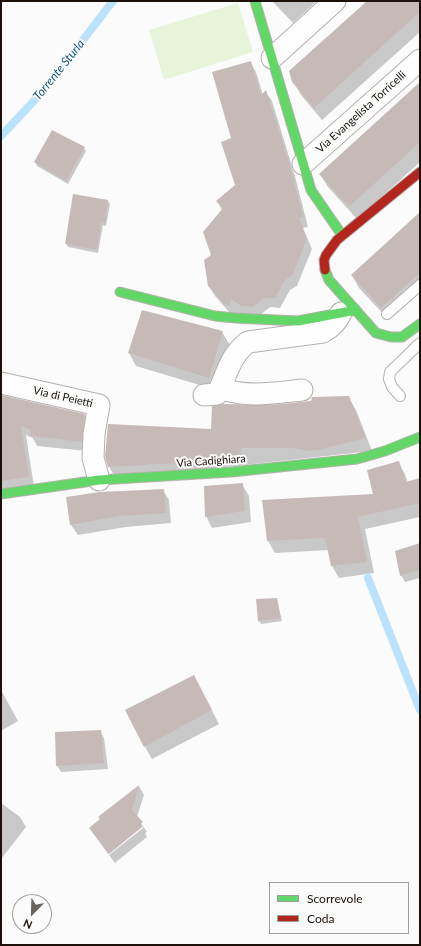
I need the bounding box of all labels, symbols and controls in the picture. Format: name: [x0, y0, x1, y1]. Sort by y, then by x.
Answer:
water label: Torrente Sturla: [30, 37, 88, 103]
street label: Via Evangelista Torricelli: [313, 68, 409, 156]
street label: Via di Peietti: [32, 384, 94, 410]
street label: Via Cadighiara: [176, 452, 246, 470]
legend: [269, 882, 409, 934]
text: Scorrevole: [307, 891, 363, 906]
north arrow: [12, 894, 52, 934]
text: Coda: [307, 911, 334, 926]
text: N: [21, 917, 34, 932]

